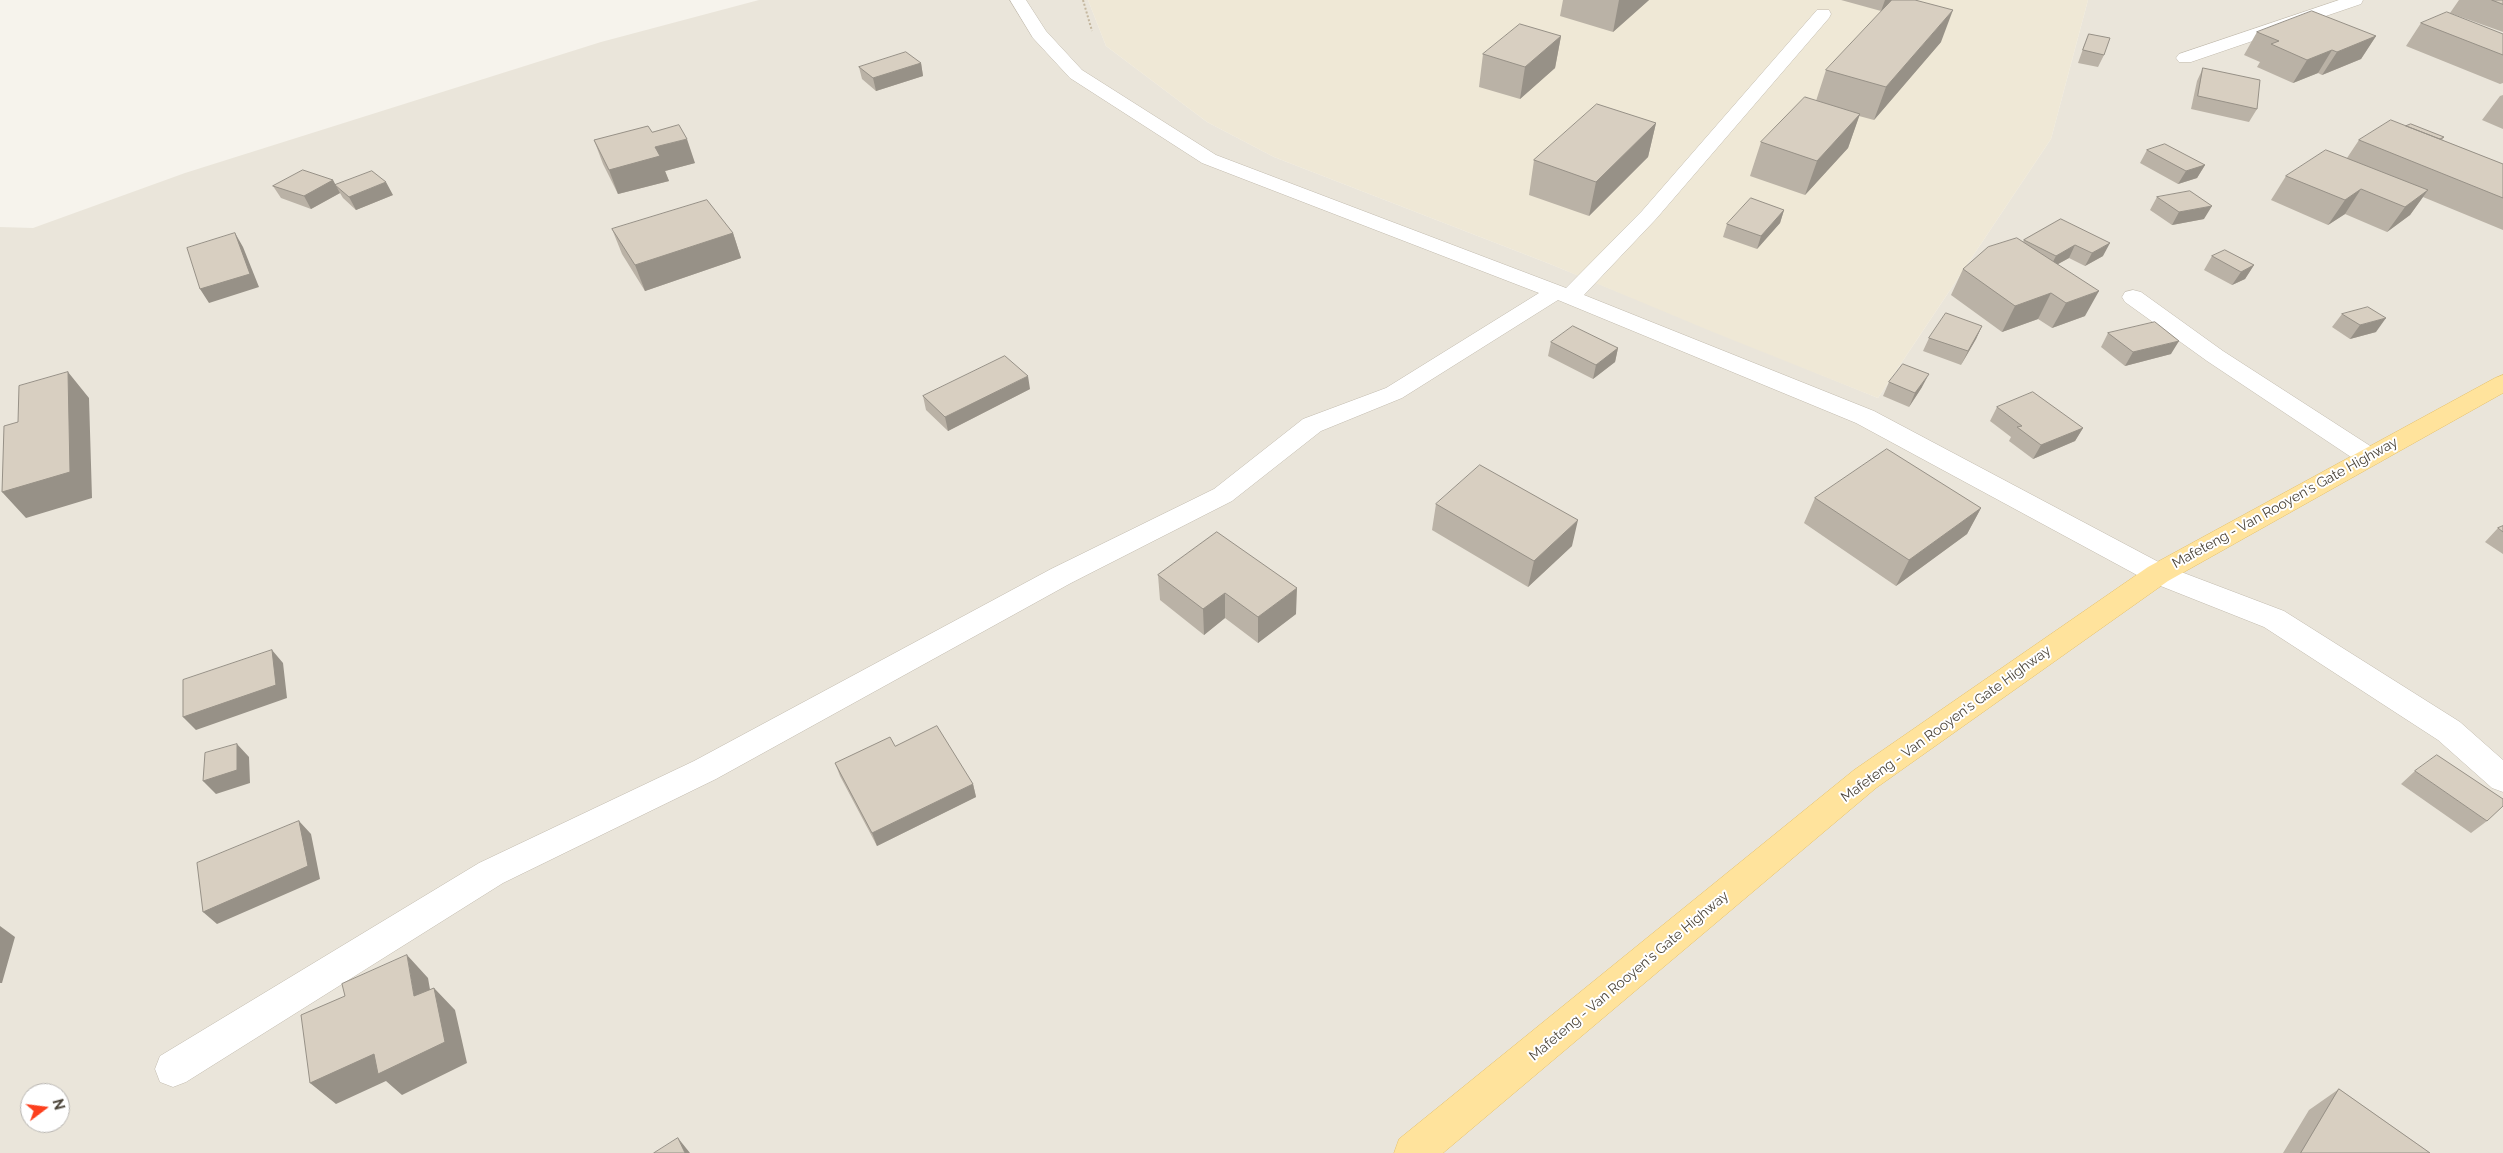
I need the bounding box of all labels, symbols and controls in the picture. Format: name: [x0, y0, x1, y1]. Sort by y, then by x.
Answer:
street label: Mafeteng - Van Rooyen's Gate Highway: [2169, 434, 2401, 572]
street label: Mafeteng - Van Rooyen's Gate Highway: [1838, 642, 2054, 806]
street label: Mafeteng - Van Rooyen's Gate Highway: [1526, 888, 1732, 1064]
north arrow: [20, 1083, 70, 1133]
text: N: [49, 1097, 68, 1112]

